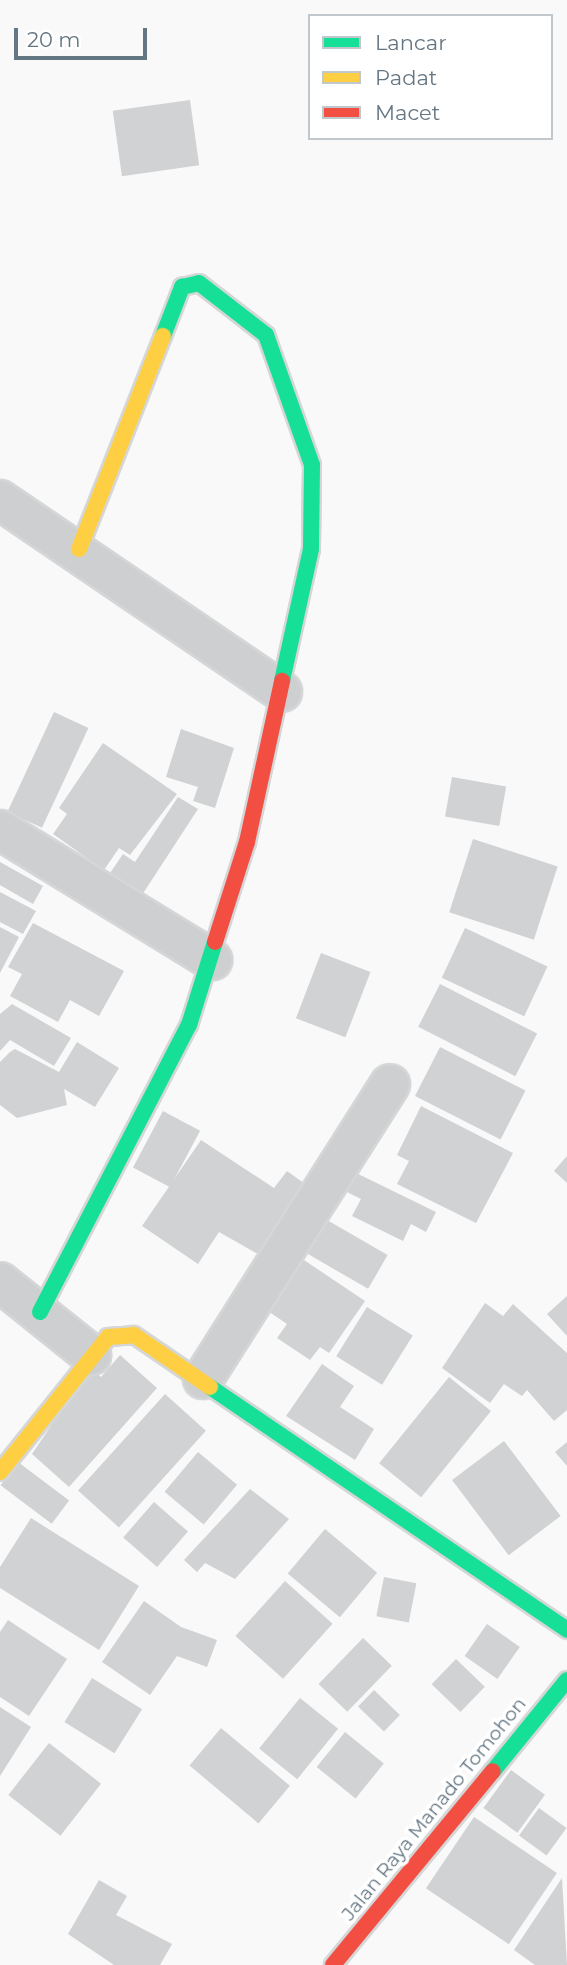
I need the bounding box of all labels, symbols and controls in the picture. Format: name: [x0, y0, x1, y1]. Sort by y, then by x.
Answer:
scale bar: [18, 14, 150, 58]
legend: [308, 14, 553, 140]
text: 20 m: [27, 27, 81, 52]
text: Lancar: [375, 30, 447, 55]
text: Padat: [375, 65, 437, 90]
text: Macet: [375, 100, 440, 125]
street label: Jalan Raya Manado Tomohon: [337, 1693, 531, 1925]

